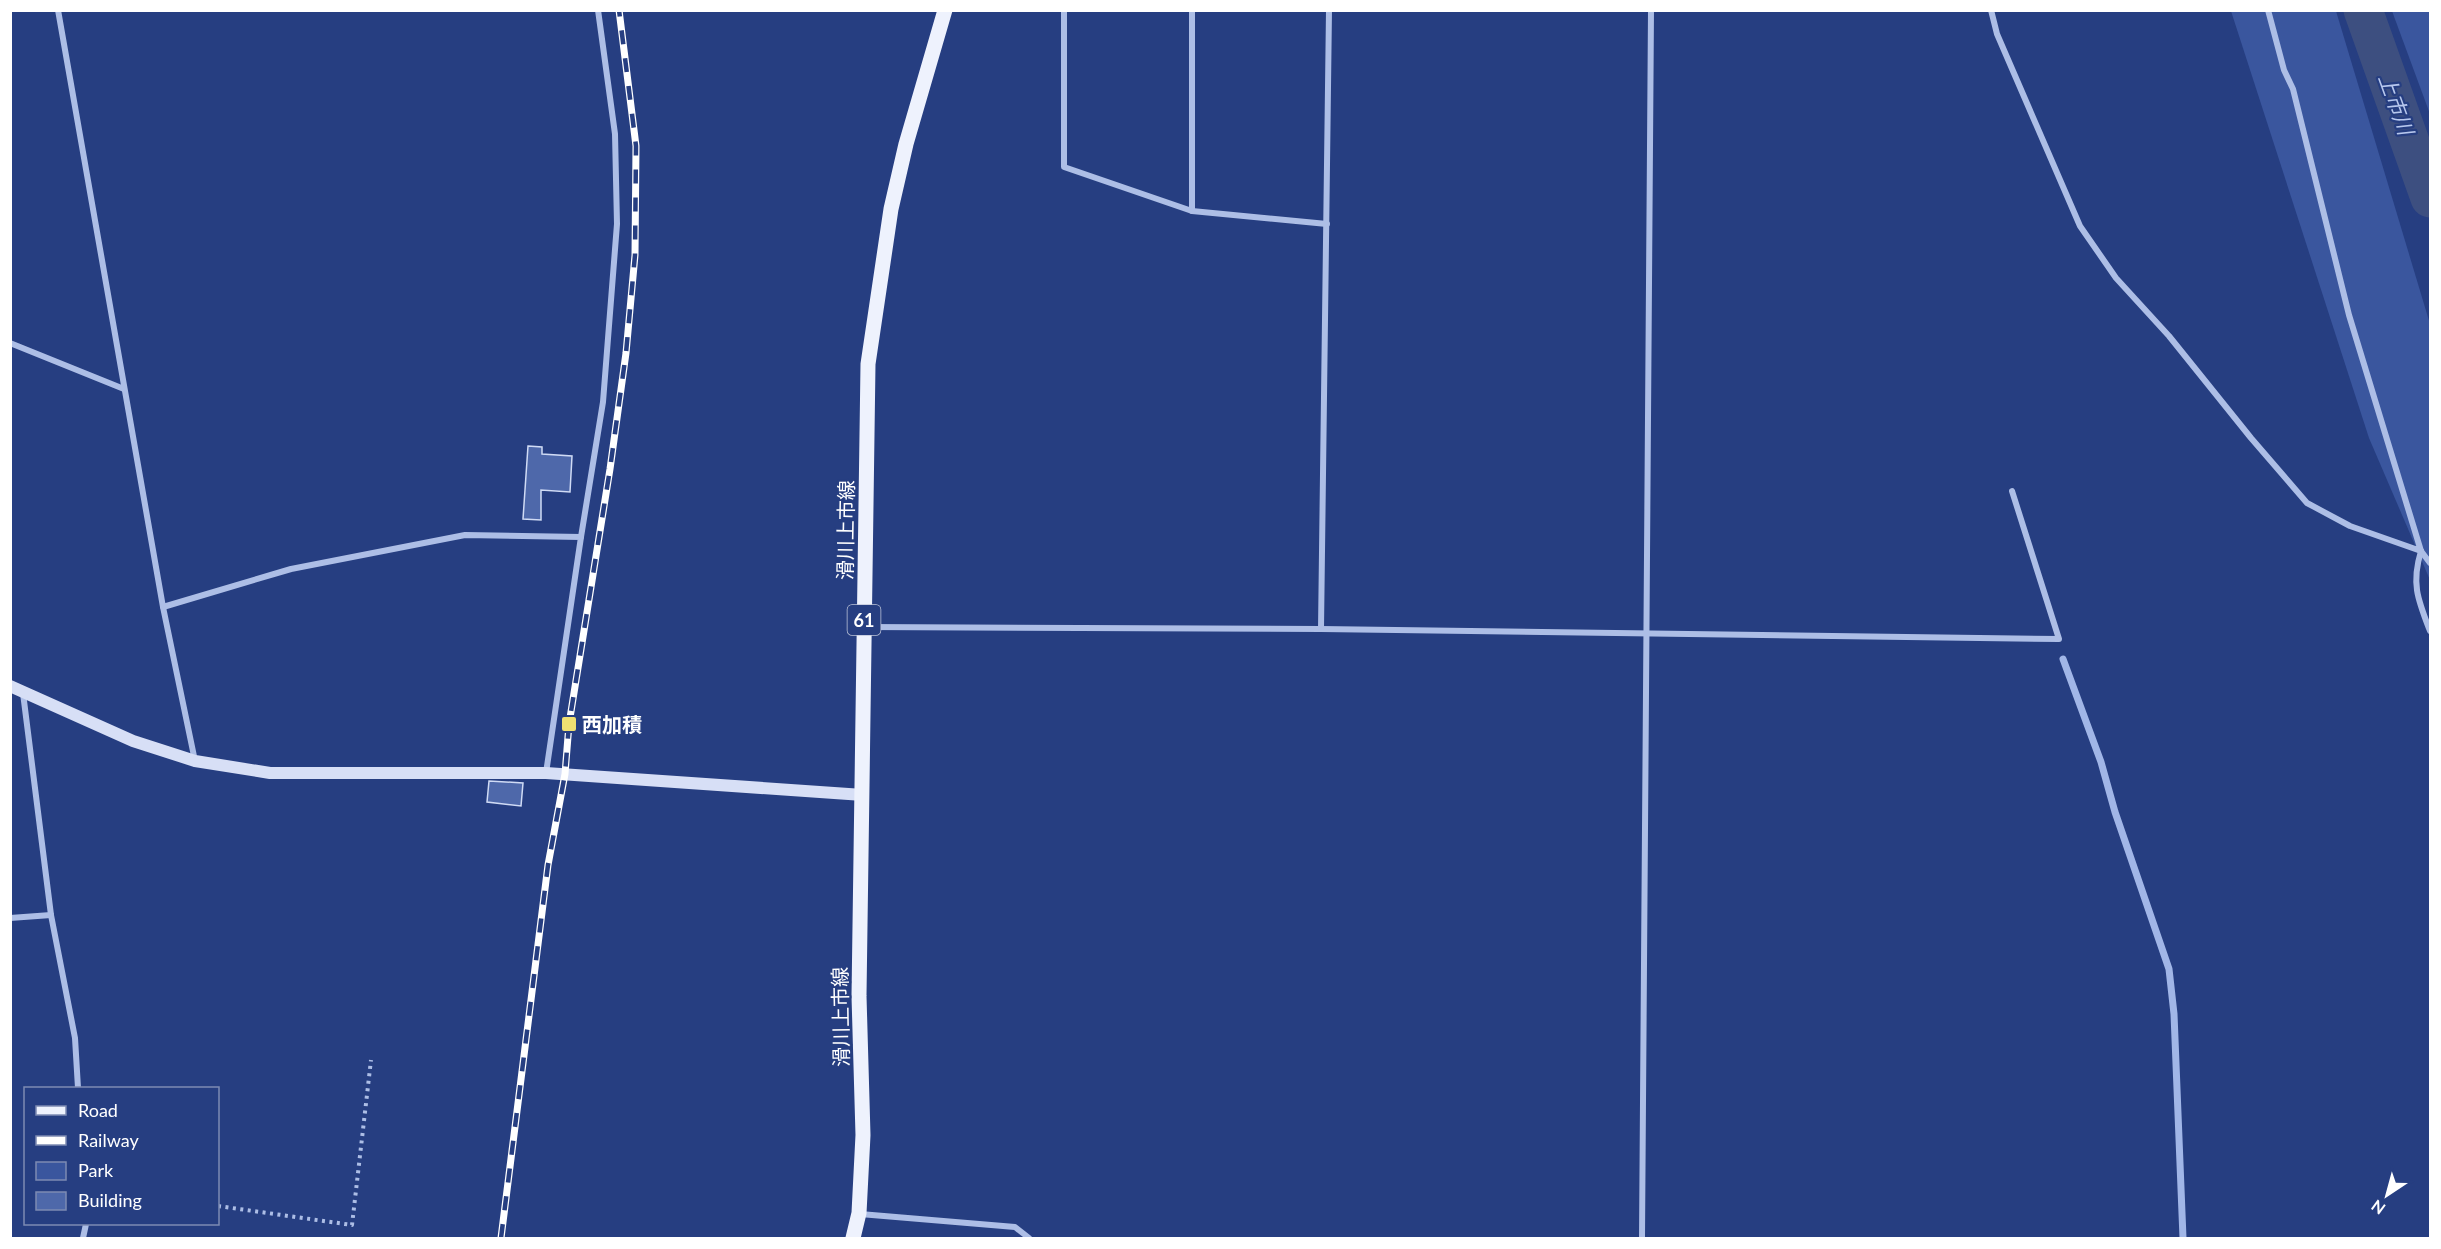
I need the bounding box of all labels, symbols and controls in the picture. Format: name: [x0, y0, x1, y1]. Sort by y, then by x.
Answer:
water label: 上市川: [2374, 70, 2420, 140]
street label: 滑川上市線: [832, 480, 858, 580]
road number: 61: [848, 605, 880, 635]
place label: 西加積: [582, 712, 642, 736]
marker: 西加積: [560, 715, 578, 733]
street label: 滑川上市線: [827, 967, 853, 1067]
legend: [24, 1087, 219, 1225]
text: Road: [78, 1099, 118, 1121]
text: Railway: [78, 1129, 139, 1151]
text: Park: [78, 1159, 114, 1181]
north arrow: [2357, 1165, 2417, 1225]
text: Building: [78, 1189, 142, 1211]
text: N: [2367, 1196, 2388, 1219]

